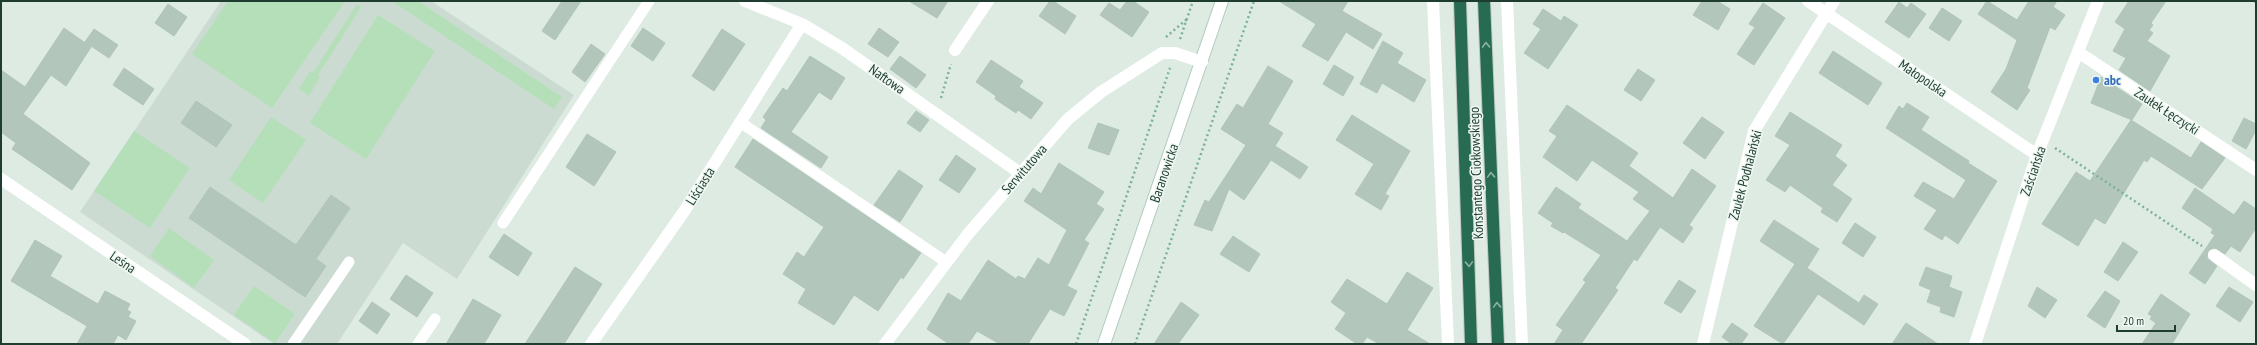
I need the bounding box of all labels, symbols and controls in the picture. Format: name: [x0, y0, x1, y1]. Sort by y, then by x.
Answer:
one-way arrow: [1481, 42, 1490, 48]
street label: Małopolska: [1895, 55, 1951, 101]
street label: Naftowa: [865, 60, 909, 98]
place label: abc: [2104, 71, 2121, 89]
marker: abc: [2091, 75, 2101, 85]
street label: Zaułek Łęczycki: [2131, 83, 2203, 139]
street label: Konstantego Ciołkowskiego: [1465, 106, 1487, 240]
street label: Zaułek Podhalański: [1724, 128, 1766, 222]
street label: Serwitutowa: [997, 140, 1051, 198]
street label: Baranowicka: [1146, 141, 1182, 205]
street label: Zaściańska: [2016, 144, 2050, 198]
street label: Liściasta: [681, 164, 719, 208]
one-way arrow: [1487, 172, 1496, 178]
street label: Leśna: [107, 247, 139, 277]
one-way arrow: [1464, 261, 1473, 267]
one-way arrow: [1492, 302, 1501, 308]
scale bar: [2117, 307, 2175, 333]
text: 20 m: [2123, 313, 2144, 328]

